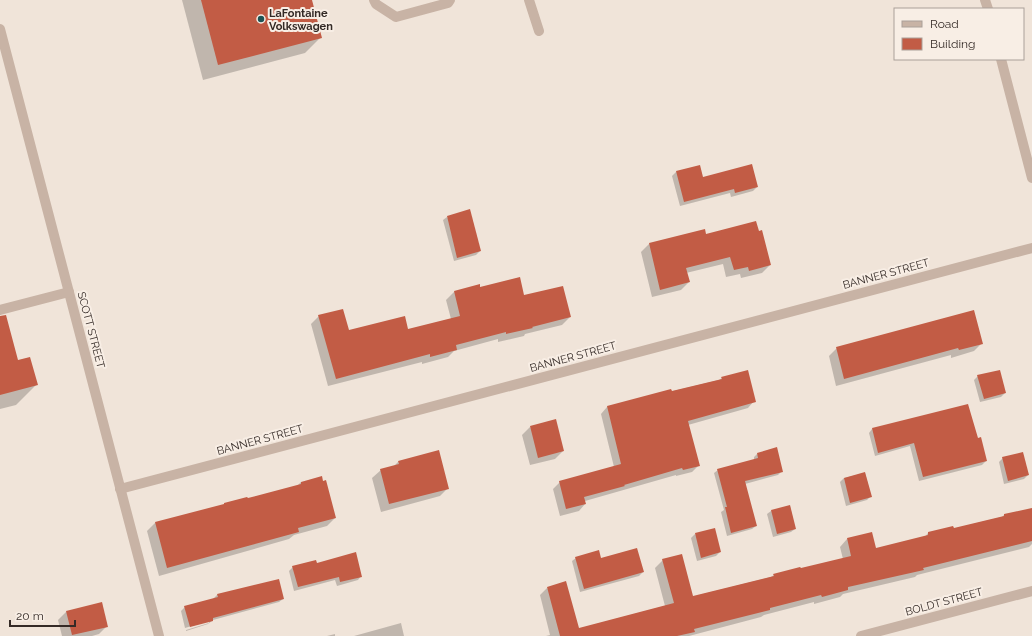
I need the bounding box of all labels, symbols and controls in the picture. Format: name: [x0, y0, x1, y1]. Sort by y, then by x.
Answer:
place label: LaFontaine Volkswagen: [269, 7, 333, 33]
legend: [894, 8, 1024, 60]
marker: LaFontaine Volkswagen: [256, 14, 266, 24]
text: Road: [930, 17, 959, 31]
text: Building: [930, 37, 976, 51]
street label: BANNER STREET: [841, 256, 931, 292]
street label: SCOTT STREET: [75, 290, 108, 370]
street label: BANNER STREET: [528, 339, 618, 375]
street label: BANNER STREET: [215, 422, 305, 458]
street label: BOLDT STREET: [904, 585, 984, 619]
scale bar: [10, 602, 75, 628]
text: 20 m: [16, 609, 44, 623]

